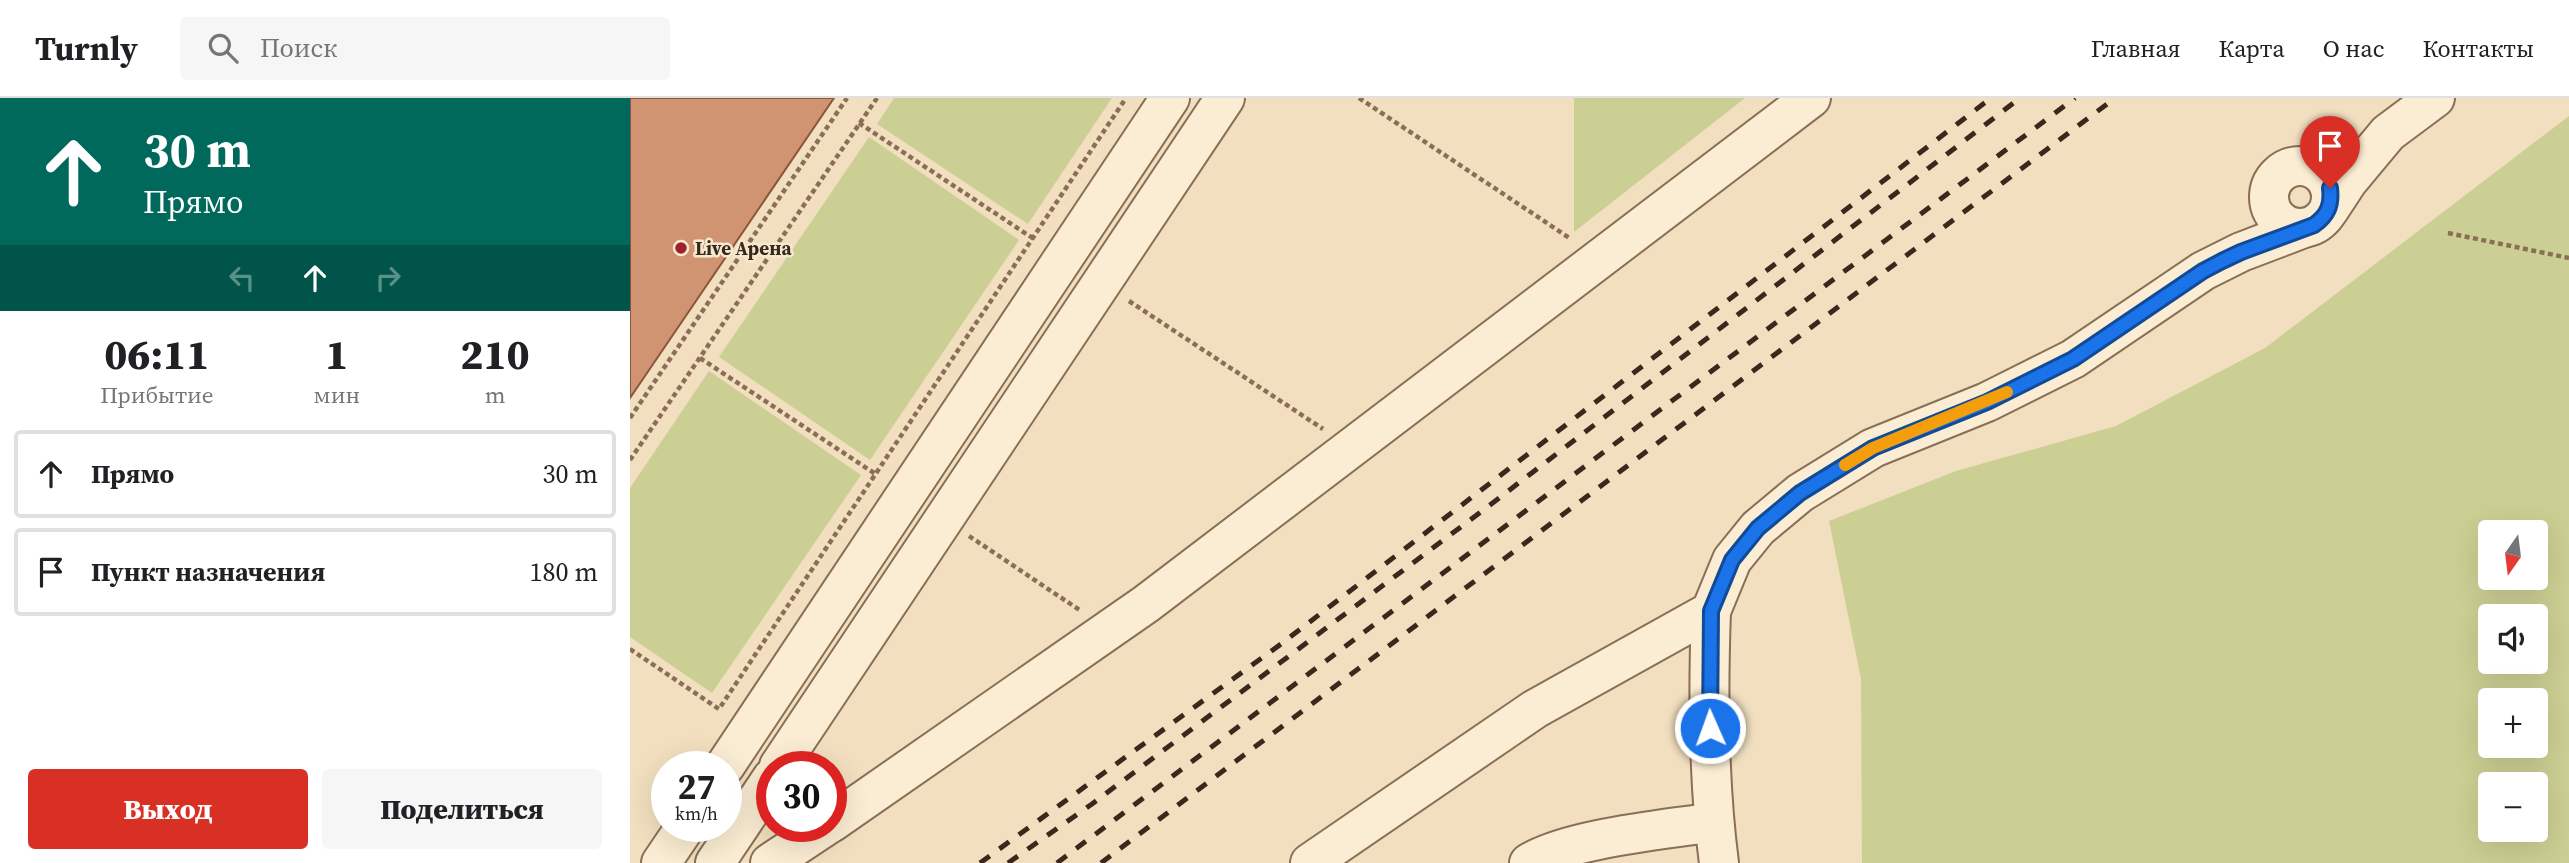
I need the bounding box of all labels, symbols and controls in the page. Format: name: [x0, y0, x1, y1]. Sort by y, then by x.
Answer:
search box: [180, 17, 670, 80]
text: Turnly: [35, 26, 138, 71]
icon: search: [204, 29, 242, 67]
text: Поиск: [260, 30, 337, 66]
text: Главная: [2091, 32, 2180, 65]
text: Карта: [2218, 32, 2285, 65]
text: О нас: [2323, 32, 2384, 65]
text: Контакты: [2422, 32, 2534, 65]
text: 30 m: [143, 116, 251, 183]
pin: [2300, 116, 2360, 188]
icon: ahead: [28, 126, 119, 217]
icon: arrive: [2311, 127, 2349, 165]
text: Прямо: [143, 180, 244, 224]
place label: Live Арена: [695, 235, 792, 261]
marker: Live Арена: [673, 240, 689, 256]
icon: left: [223, 259, 261, 297]
icon: ahead: [296, 259, 334, 297]
icon: right: [369, 259, 407, 297]
text: 06:11: [104, 325, 209, 383]
text: 1: [325, 325, 348, 383]
text: 210: [460, 325, 530, 383]
text: Прибытие: [100, 379, 213, 411]
text: мин: [314, 379, 360, 411]
text: m: [485, 379, 505, 411]
icon: ahead: [32, 455, 70, 493]
text: Прямо: [91, 456, 174, 492]
text: 30 m: [543, 456, 598, 492]
north arrow: [2478, 520, 2548, 590]
map controls: [2478, 520, 2548, 842]
icon: arrive: [32, 553, 70, 591]
text: Пункт назначения: [91, 554, 325, 590]
text: 180 m: [530, 554, 598, 590]
button: sound: [2478, 604, 2548, 674]
button: +: [2478, 688, 2548, 758]
position arrow: [1673, 691, 1747, 765]
speed limit sign: 30: [756, 751, 847, 842]
text: 27: [678, 763, 715, 811]
button: Выход: [28, 769, 308, 849]
button: Поделиться: [322, 769, 602, 849]
button: −: [2478, 772, 2548, 842]
text: km/h: [675, 801, 718, 826]

